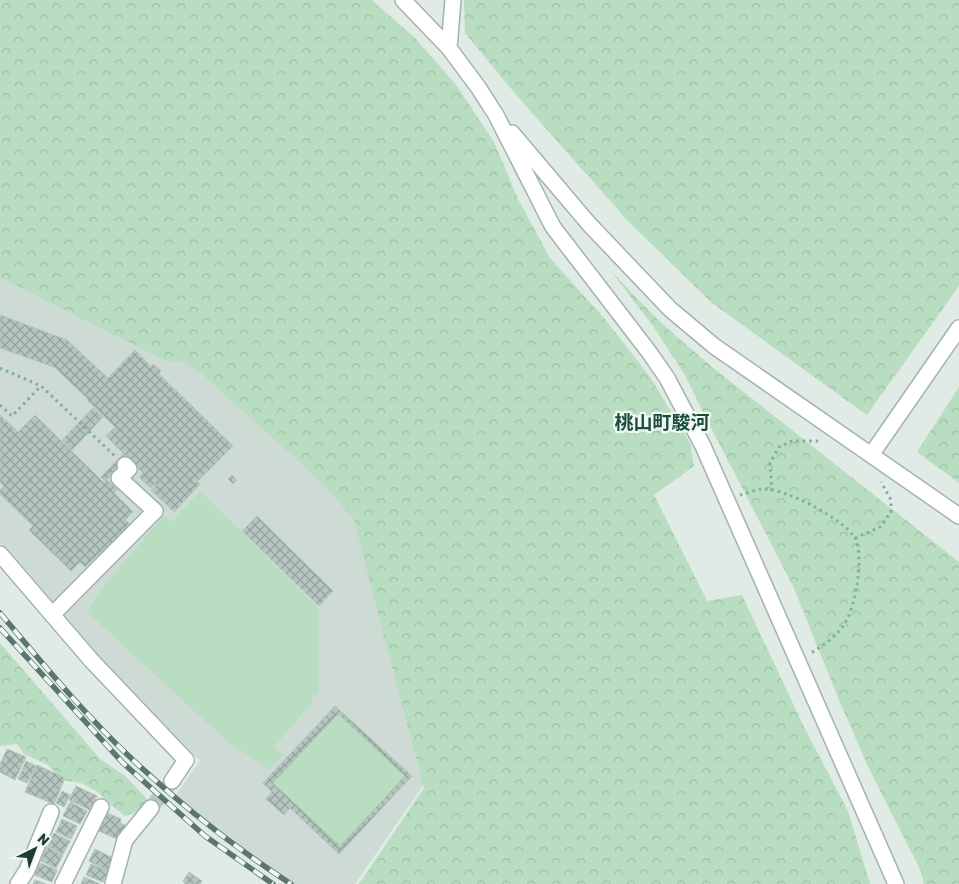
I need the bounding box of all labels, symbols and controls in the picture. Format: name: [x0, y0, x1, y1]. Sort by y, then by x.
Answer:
district label: 桃山町駿河: [614, 411, 710, 434]
north arrow: [10, 824, 60, 874]
text: N: [34, 830, 53, 849]

